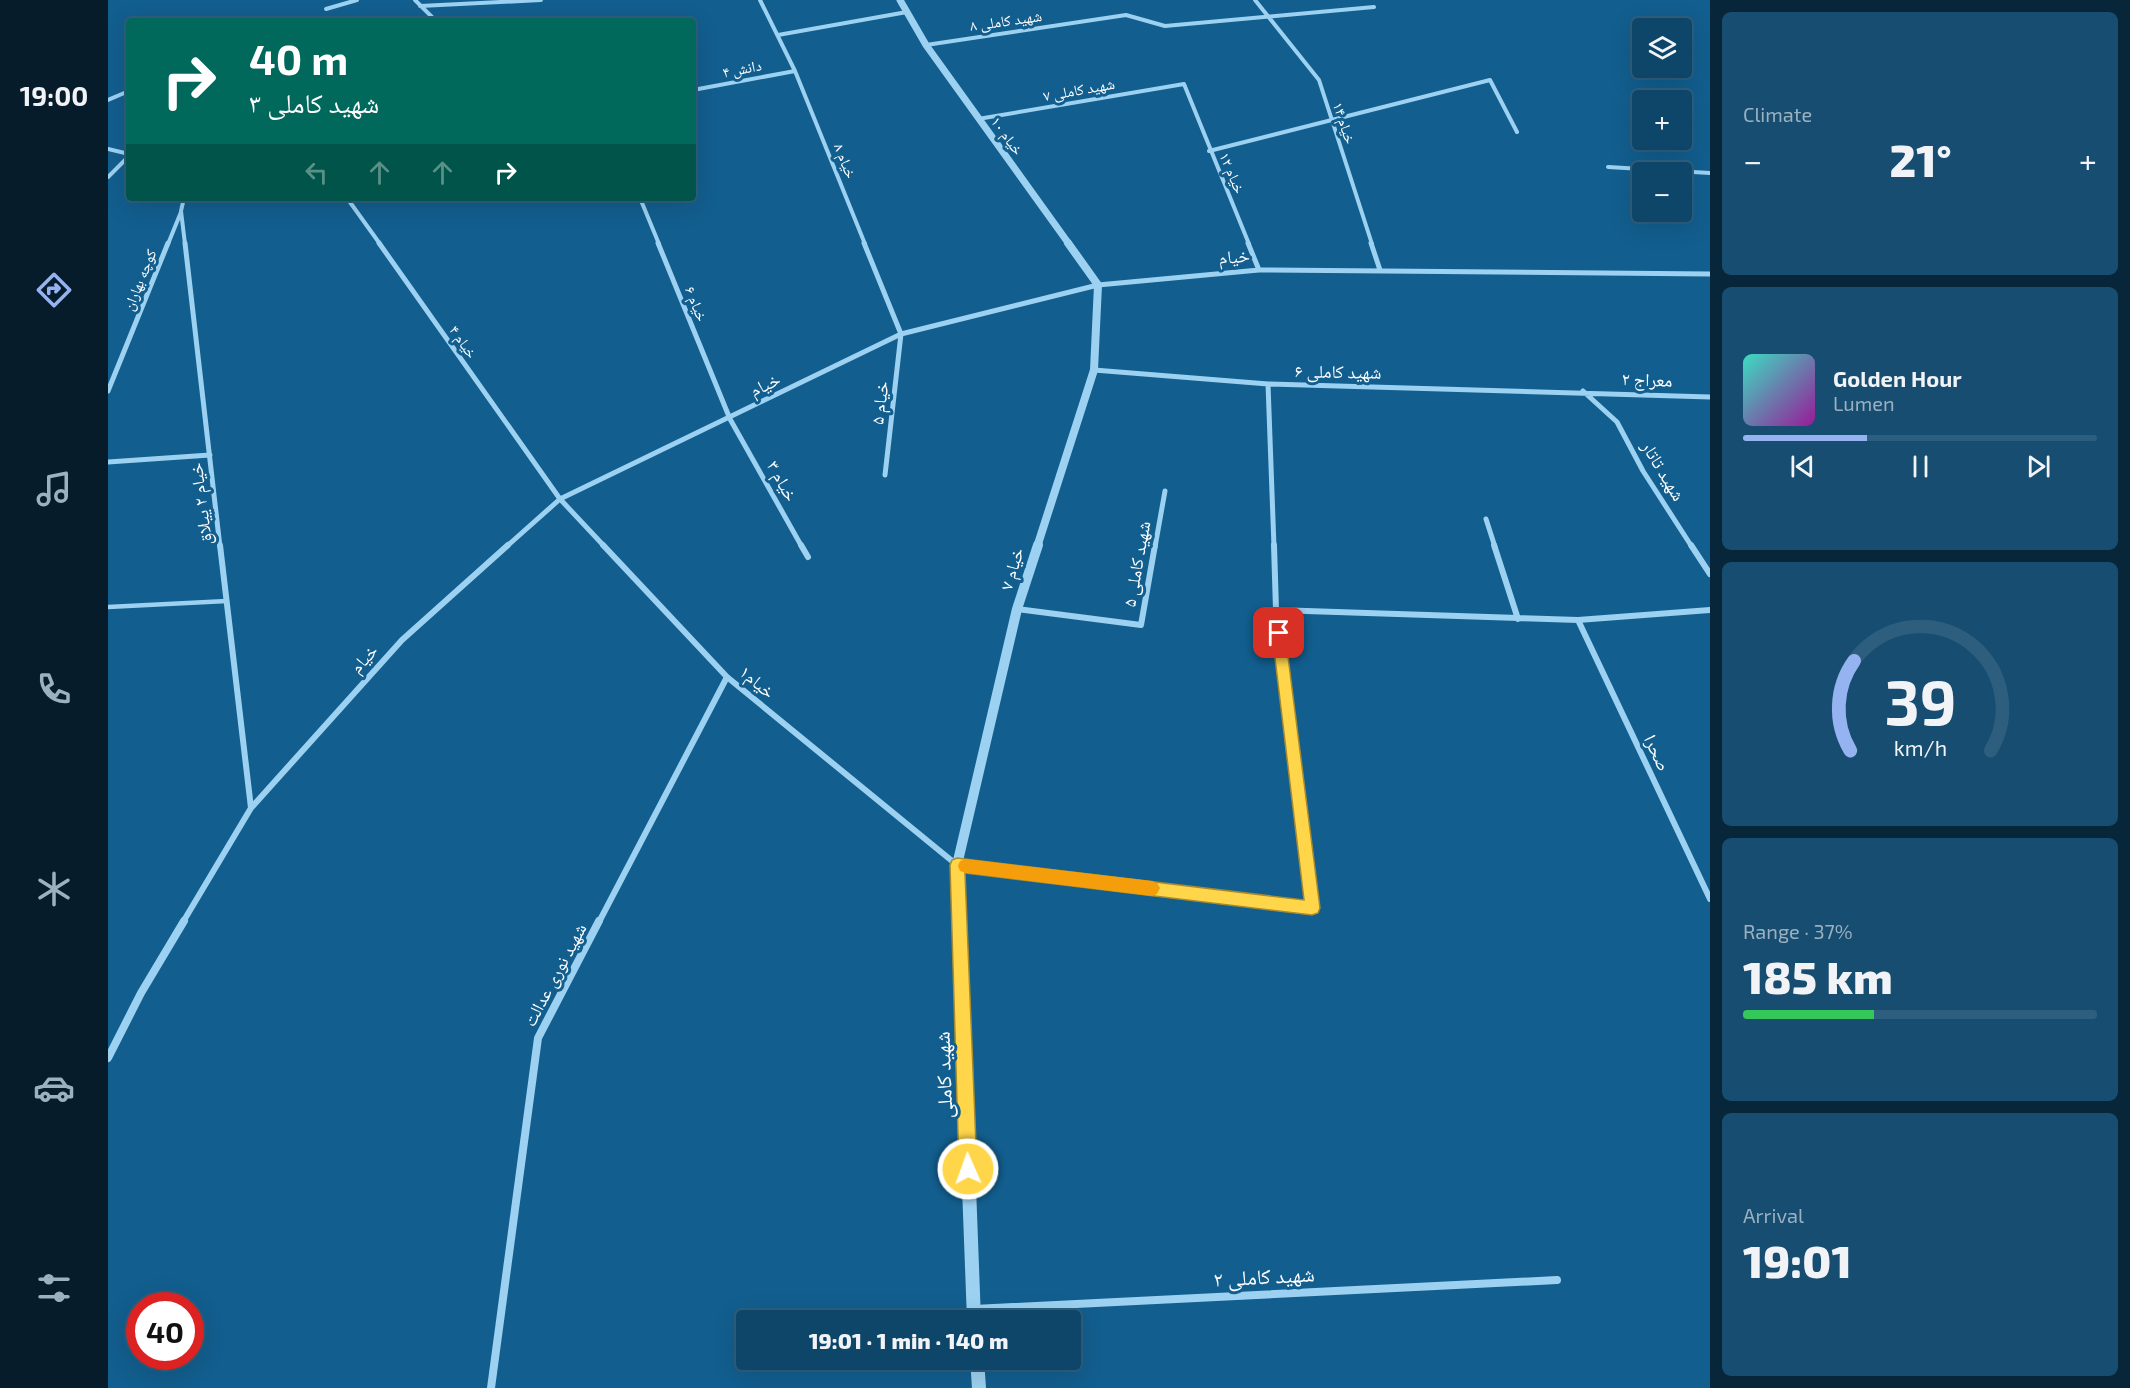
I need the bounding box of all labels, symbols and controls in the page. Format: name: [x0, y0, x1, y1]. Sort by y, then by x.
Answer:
street label: شهید کاملی ۸: [969, 6, 1043, 36]
map controls: [1632, 18, 1692, 222]
button: layers: [1632, 18, 1692, 78]
text: 40 m: [249, 33, 348, 83]
icon: right: [150, 42, 228, 120]
street label: دانش ۴: [721, 55, 763, 83]
street label: شهید کاملی ۷: [1042, 74, 1116, 106]
text: 19:00: [20, 79, 88, 111]
text: شهید کاملی ۳: [249, 86, 379, 118]
button: +: [1632, 90, 1692, 150]
street label: خیام ۱۴: [1328, 100, 1360, 147]
text: Climate: [1743, 102, 1812, 126]
street label: خیام ۱۰: [986, 113, 1028, 160]
text: 21°: [1890, 132, 1952, 186]
street label: خیام ۸: [829, 140, 861, 182]
text: −: [1743, 140, 1762, 180]
text: +: [2079, 140, 2097, 180]
street label: خیام ۱۲: [1214, 149, 1250, 197]
icon: left: [300, 156, 333, 189]
icon: ahead: [363, 156, 396, 189]
icon: ahead: [426, 156, 459, 189]
icon: right: [489, 156, 522, 189]
button: −: [1632, 162, 1692, 222]
street label: خیام: [1217, 244, 1251, 270]
street label: کوچه بهاران: [119, 246, 161, 314]
icon: directions: [33, 269, 75, 311]
street label: خیام ۶: [680, 283, 712, 325]
street label: خیام ۴: [444, 321, 482, 363]
street label: شهید کاملی ۶: [1294, 359, 1382, 384]
text: Golden Hour: [1833, 365, 1962, 391]
street label: خیام: [746, 367, 784, 403]
street label: معراج ۲: [1621, 367, 1673, 393]
street label: خیام ۵: [865, 380, 895, 426]
text: Lumen: [1833, 391, 1895, 415]
street label: شهید تاتار: [1637, 436, 1690, 505]
icon: previous: [1786, 450, 1819, 483]
icon: pause: [1904, 450, 1937, 483]
icon: next: [2022, 450, 2055, 483]
street label: خیام ۳: [761, 456, 803, 506]
street label: خیام ۲ ییلاق: [184, 461, 218, 547]
icon: music: [33, 468, 75, 510]
street label: شهید کاملی ۵: [1118, 519, 1155, 609]
street label: خیام ۷: [994, 545, 1030, 593]
pin: [1253, 607, 1304, 658]
icon: arrive: [1262, 616, 1295, 649]
street label: خیام: [345, 639, 383, 679]
street label: خیام۱: [734, 660, 780, 704]
text: 39: [1884, 663, 1956, 738]
icon: phone: [33, 668, 75, 710]
street label: صحرا: [1640, 731, 1676, 774]
text: km/h: [1893, 735, 1947, 760]
icon: climate: [33, 868, 75, 910]
street label: شهید نوری عدالت: [518, 919, 591, 1030]
text: Range · 37%: [1743, 919, 1853, 943]
text: 185 km: [1743, 949, 1893, 1003]
street label: شهید کاملی: [928, 1031, 959, 1119]
icon: car: [33, 1067, 75, 1109]
position arrow: [936, 1137, 1000, 1201]
text: Arrival: [1743, 1203, 1804, 1227]
text: 19:01: [1743, 1233, 1852, 1287]
street label: شهید کاملی ۲: [1213, 1260, 1315, 1293]
icon: filters: [33, 1267, 75, 1309]
speed limit sign: 40: [126, 1292, 204, 1370]
text: 19:01 · 1 min · 140 m: [809, 1327, 1008, 1353]

